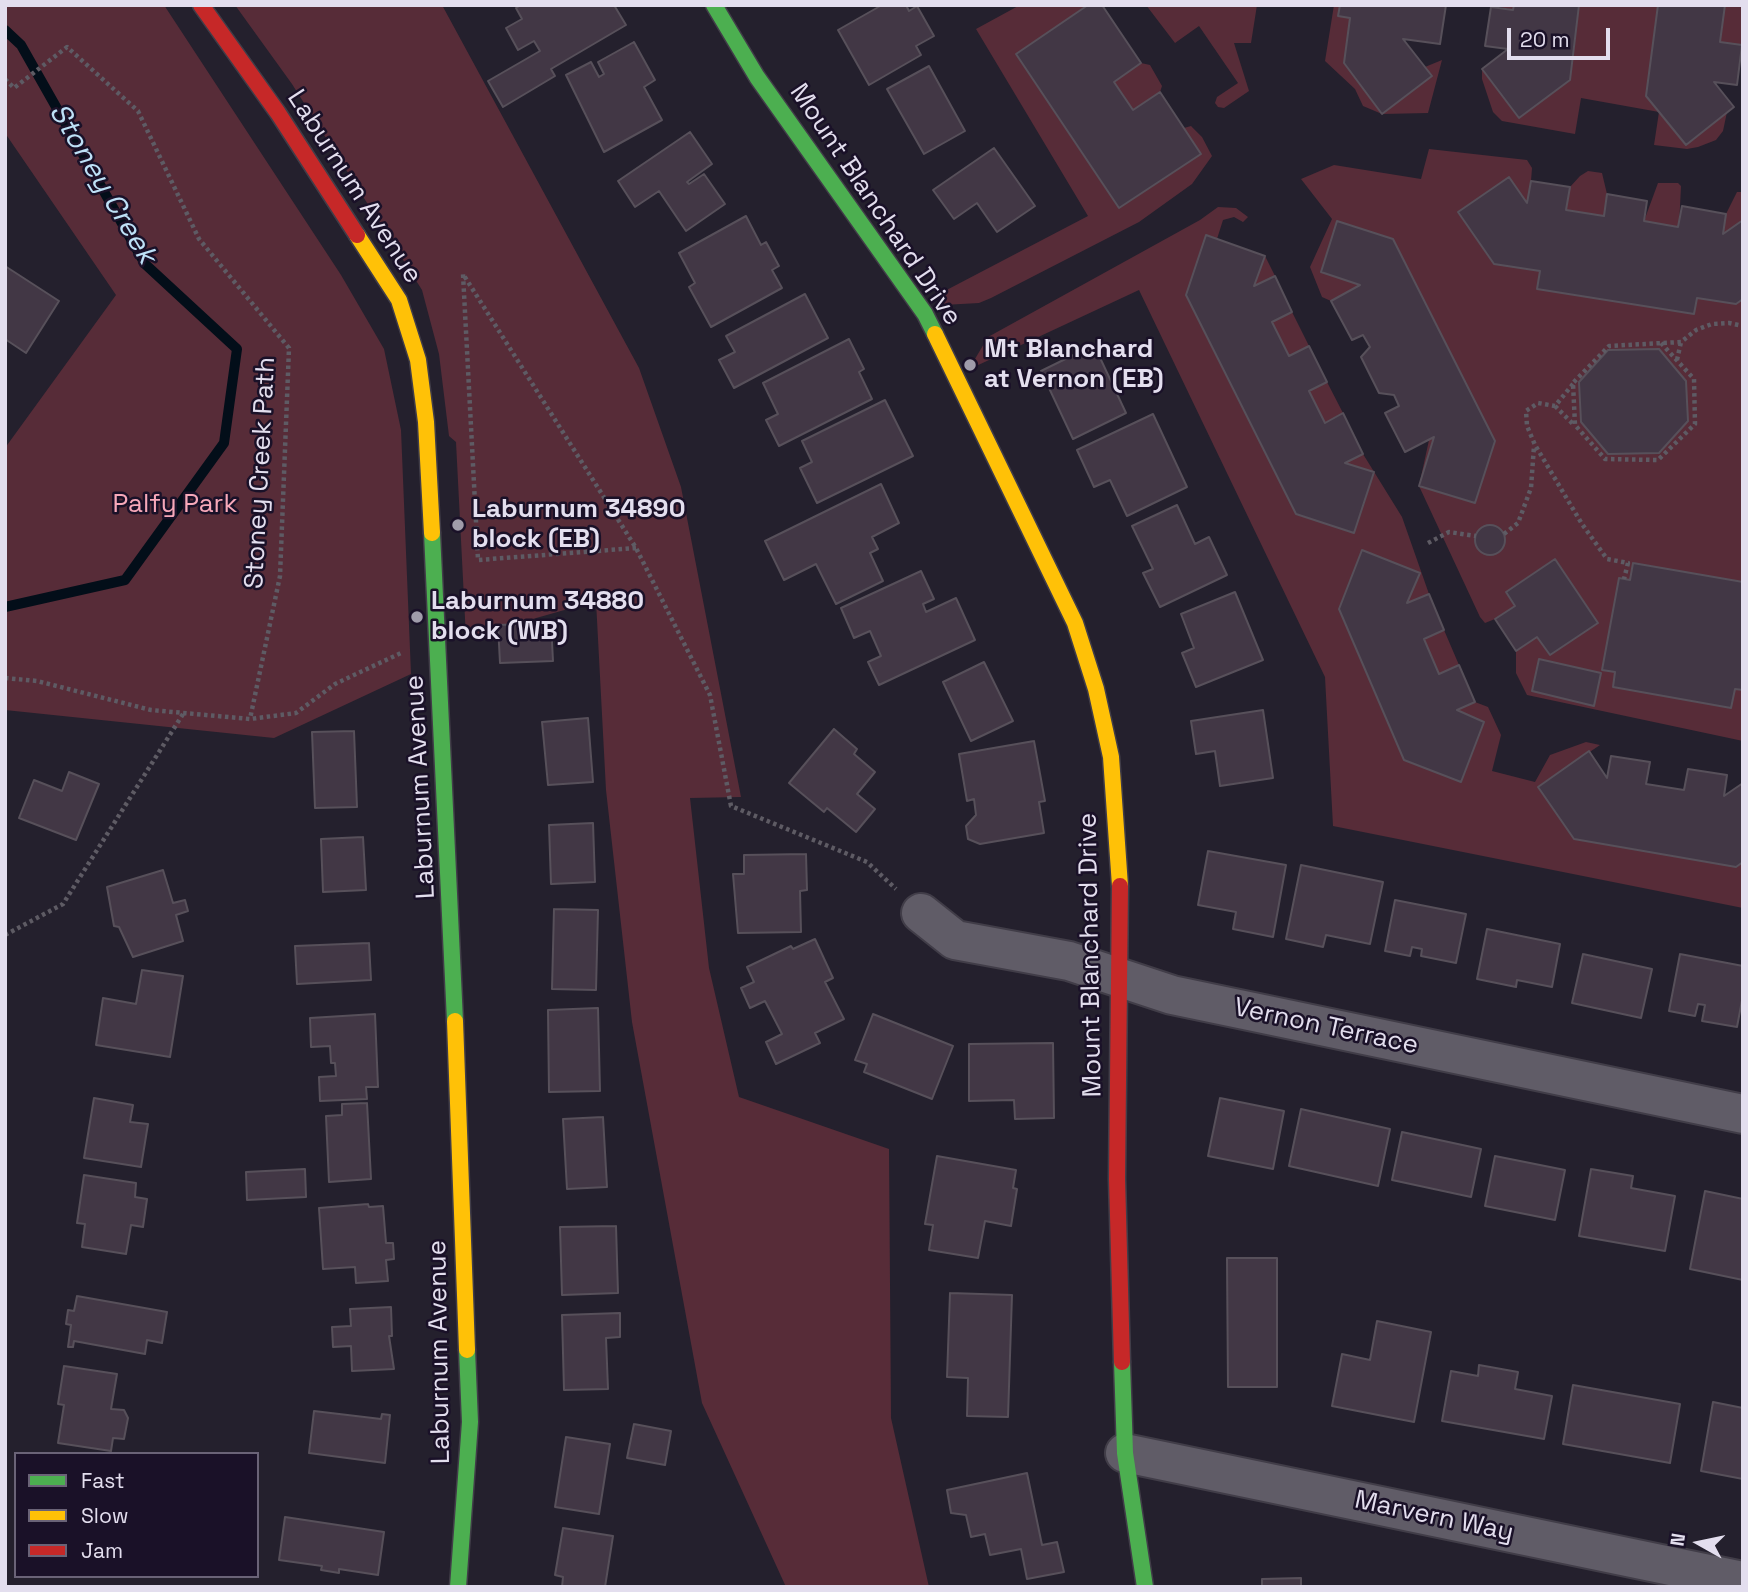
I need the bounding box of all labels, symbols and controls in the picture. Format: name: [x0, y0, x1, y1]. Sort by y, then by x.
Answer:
scale bar: [1510, 14, 1613, 58]
text: 20 m: [1520, 26, 1570, 53]
street label: Mount Blanchard Drive: [782, 78, 968, 332]
street label: Laburnum Avenue: [280, 85, 428, 289]
water label: Stoney Creek: [41, 98, 163, 270]
place label: Mt Blanchard at Vernon (EB): [984, 334, 1164, 396]
street label: Stoney Creek Path: [239, 356, 283, 590]
marker: Mt Blanchard at Vernon (EB): [962, 357, 978, 373]
park label: Palfy Park: [113, 489, 237, 521]
place label: Laburnum 34890 block (EB): [472, 494, 686, 556]
marker: Laburnum 34890 block (EB): [450, 517, 466, 533]
place label: Laburnum 34880 block (WB): [431, 586, 644, 648]
marker: Laburnum 34880 block (WB): [409, 609, 425, 625]
street label: Laburnum Avenue: [400, 674, 442, 900]
street label: Mount Blanchard Drive: [1073, 812, 1109, 1098]
street label: Vernon Terrace: [1231, 992, 1421, 1062]
street label: Laburnum Avenue: [422, 1240, 458, 1464]
legend: [14, 1452, 259, 1578]
text: Fast: [81, 1467, 125, 1494]
street label: Marvern Way: [1352, 1485, 1516, 1549]
text: Slow: [81, 1502, 129, 1529]
north arrow: [1664, 1508, 1734, 1578]
text: N: [1664, 1531, 1691, 1548]
text: Jam: [81, 1537, 123, 1564]

